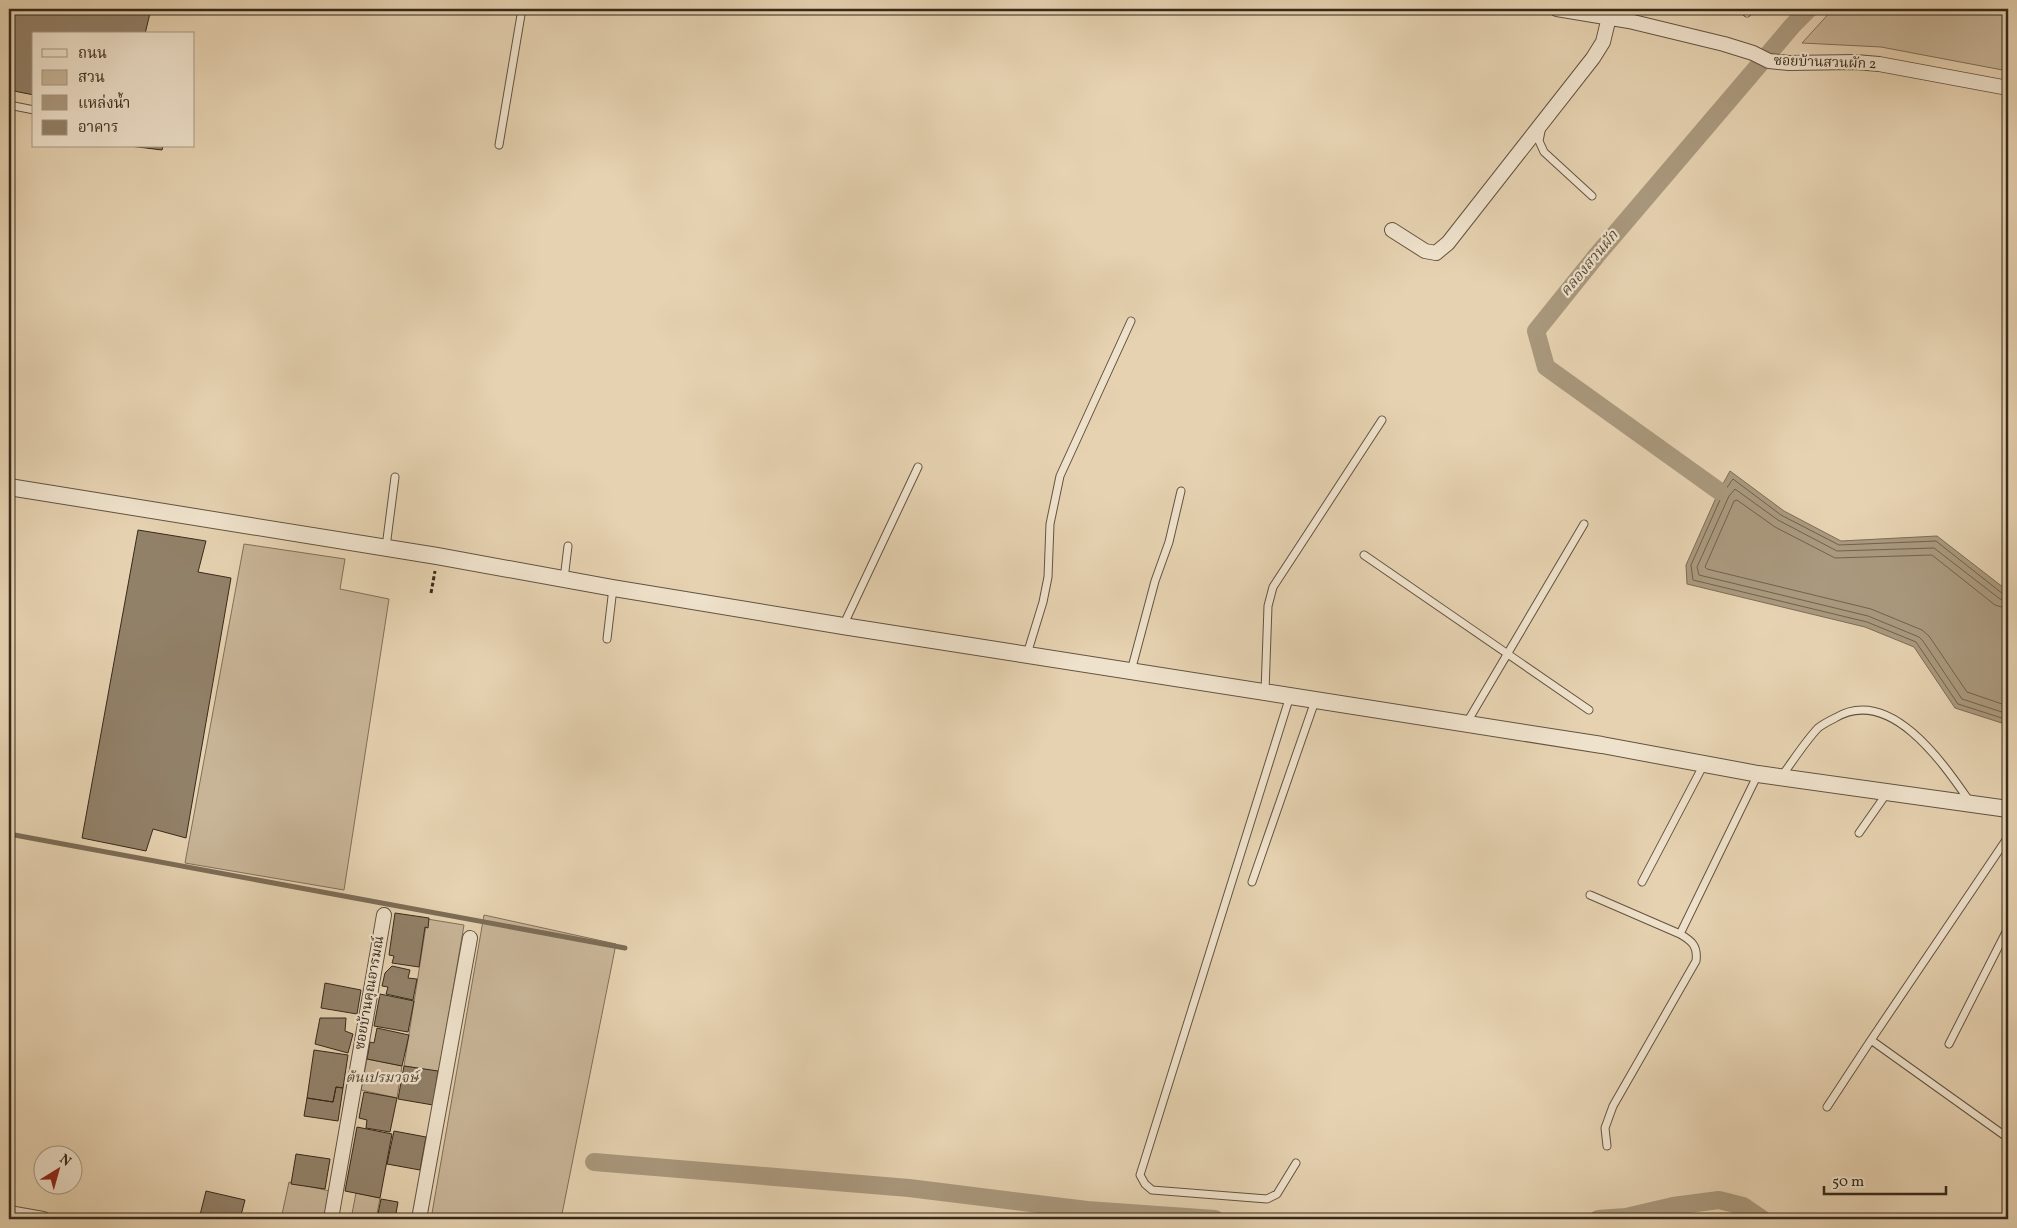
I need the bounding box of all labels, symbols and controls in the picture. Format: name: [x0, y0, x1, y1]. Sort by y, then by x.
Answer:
legend: [32, 32, 195, 148]
text: ถนน: [78, 44, 107, 65]
street label: ซอยบ้านสวนผัก 2: [1773, 52, 1877, 74]
text: สวน: [78, 68, 105, 89]
text: แหล่งน้ำ: [78, 92, 130, 115]
text: อาคาร: [78, 118, 118, 139]
water label: คลองสวนผัก: [1556, 226, 1624, 302]
street label: ซอยบ้านคุณอารมณ์: [350, 934, 389, 1052]
park label: ต้นเปรมวจษ์: [346, 1069, 421, 1088]
north arrow: [32, 1146, 82, 1196]
text: N: [55, 1150, 75, 1171]
scale bar: [1824, 1163, 1947, 1195]
text: 50 m: [1832, 1172, 1864, 1193]

